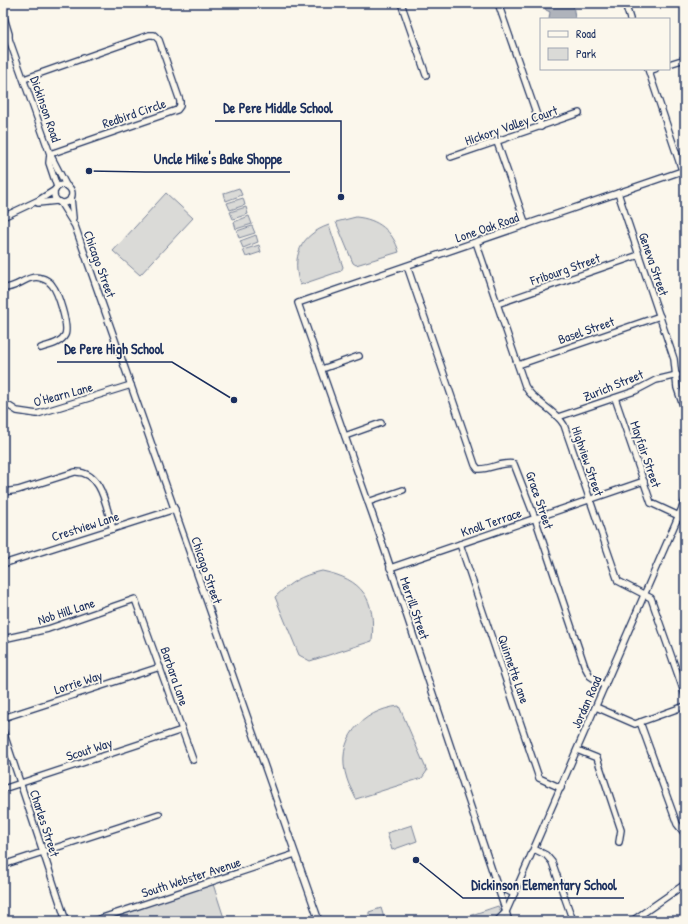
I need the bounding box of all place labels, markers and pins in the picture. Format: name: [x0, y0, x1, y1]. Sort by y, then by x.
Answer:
callout: De Pere Middle School: [215, 95, 341, 121]
callout: Uncle Mike's Bake Shoppe: [145, 146, 290, 172]
callout: De Pere High School: [57, 336, 172, 362]
callout: Dickinson Elementary School: [463, 872, 624, 898]

